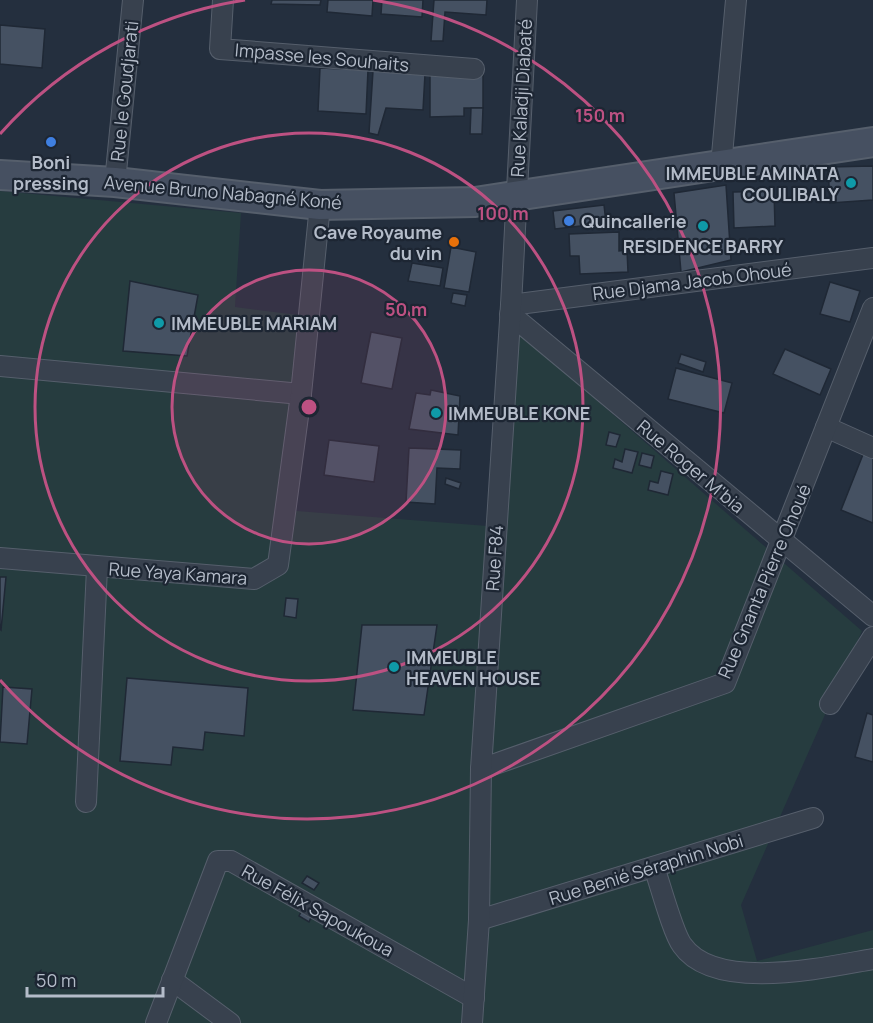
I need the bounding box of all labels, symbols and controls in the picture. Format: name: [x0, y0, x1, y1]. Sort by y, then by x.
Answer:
street label: Rue Kaladji Diabaté: [505, 18, 537, 178]
street label: Rue le Goudjarati: [105, 20, 143, 162]
street label: Impasse les Souhaits: [234, 37, 410, 77]
text: 150 m: [575, 103, 625, 127]
marker: Boni pressing: [44, 135, 58, 149]
place label: Boni pressing: [13, 150, 89, 195]
place label: IMMEUBLE AMINATA COULIBALY: [666, 161, 839, 206]
street label: Avenue Bruno Nabagné Koné: [103, 170, 343, 214]
marker: IMMEUBLE AMINATA COULIBALY: [844, 176, 858, 190]
text: 100 m: [477, 201, 529, 225]
place label: Quincallerie: [581, 209, 687, 233]
marker: Quincallerie: [562, 214, 576, 228]
marker: RESIDENCE BARRY: [696, 219, 710, 233]
place label: Cave Royaume du vin: [314, 220, 442, 265]
place label: RESIDENCE BARRY: [623, 234, 783, 258]
marker: Cave Royaume du vin: [447, 235, 461, 249]
street label: Rue Djama Jacob Ohoué: [591, 257, 793, 305]
text: 50 m: [385, 297, 427, 321]
place label: IMMEUBLE MARIAM: [171, 311, 337, 335]
marker: IMMEUBLE MARIAM: [152, 316, 166, 330]
centre of rings: [299, 397, 319, 417]
place label: IMMEUBLE KONE: [448, 401, 590, 425]
marker: IMMEUBLE KONE: [429, 406, 443, 420]
street label: Rue Roger M'bia: [632, 414, 750, 518]
street label: Rue Gnanta Pierre Ohoué: [712, 480, 816, 682]
street label: Rue F84: [480, 524, 508, 592]
street label: Rue Yaya Kamara: [108, 556, 248, 590]
place label: IMMEUBLE HEAVEN HOUSE: [406, 645, 540, 690]
marker: IMMEUBLE HEAVEN HOUSE: [387, 660, 401, 674]
street label: Rue Benié Séraphin Nobi: [546, 828, 746, 910]
street label: Rue Félix Sapoukoua: [238, 858, 398, 962]
scale bar: [27, 960, 164, 998]
text: 50 m: [36, 968, 76, 992]

